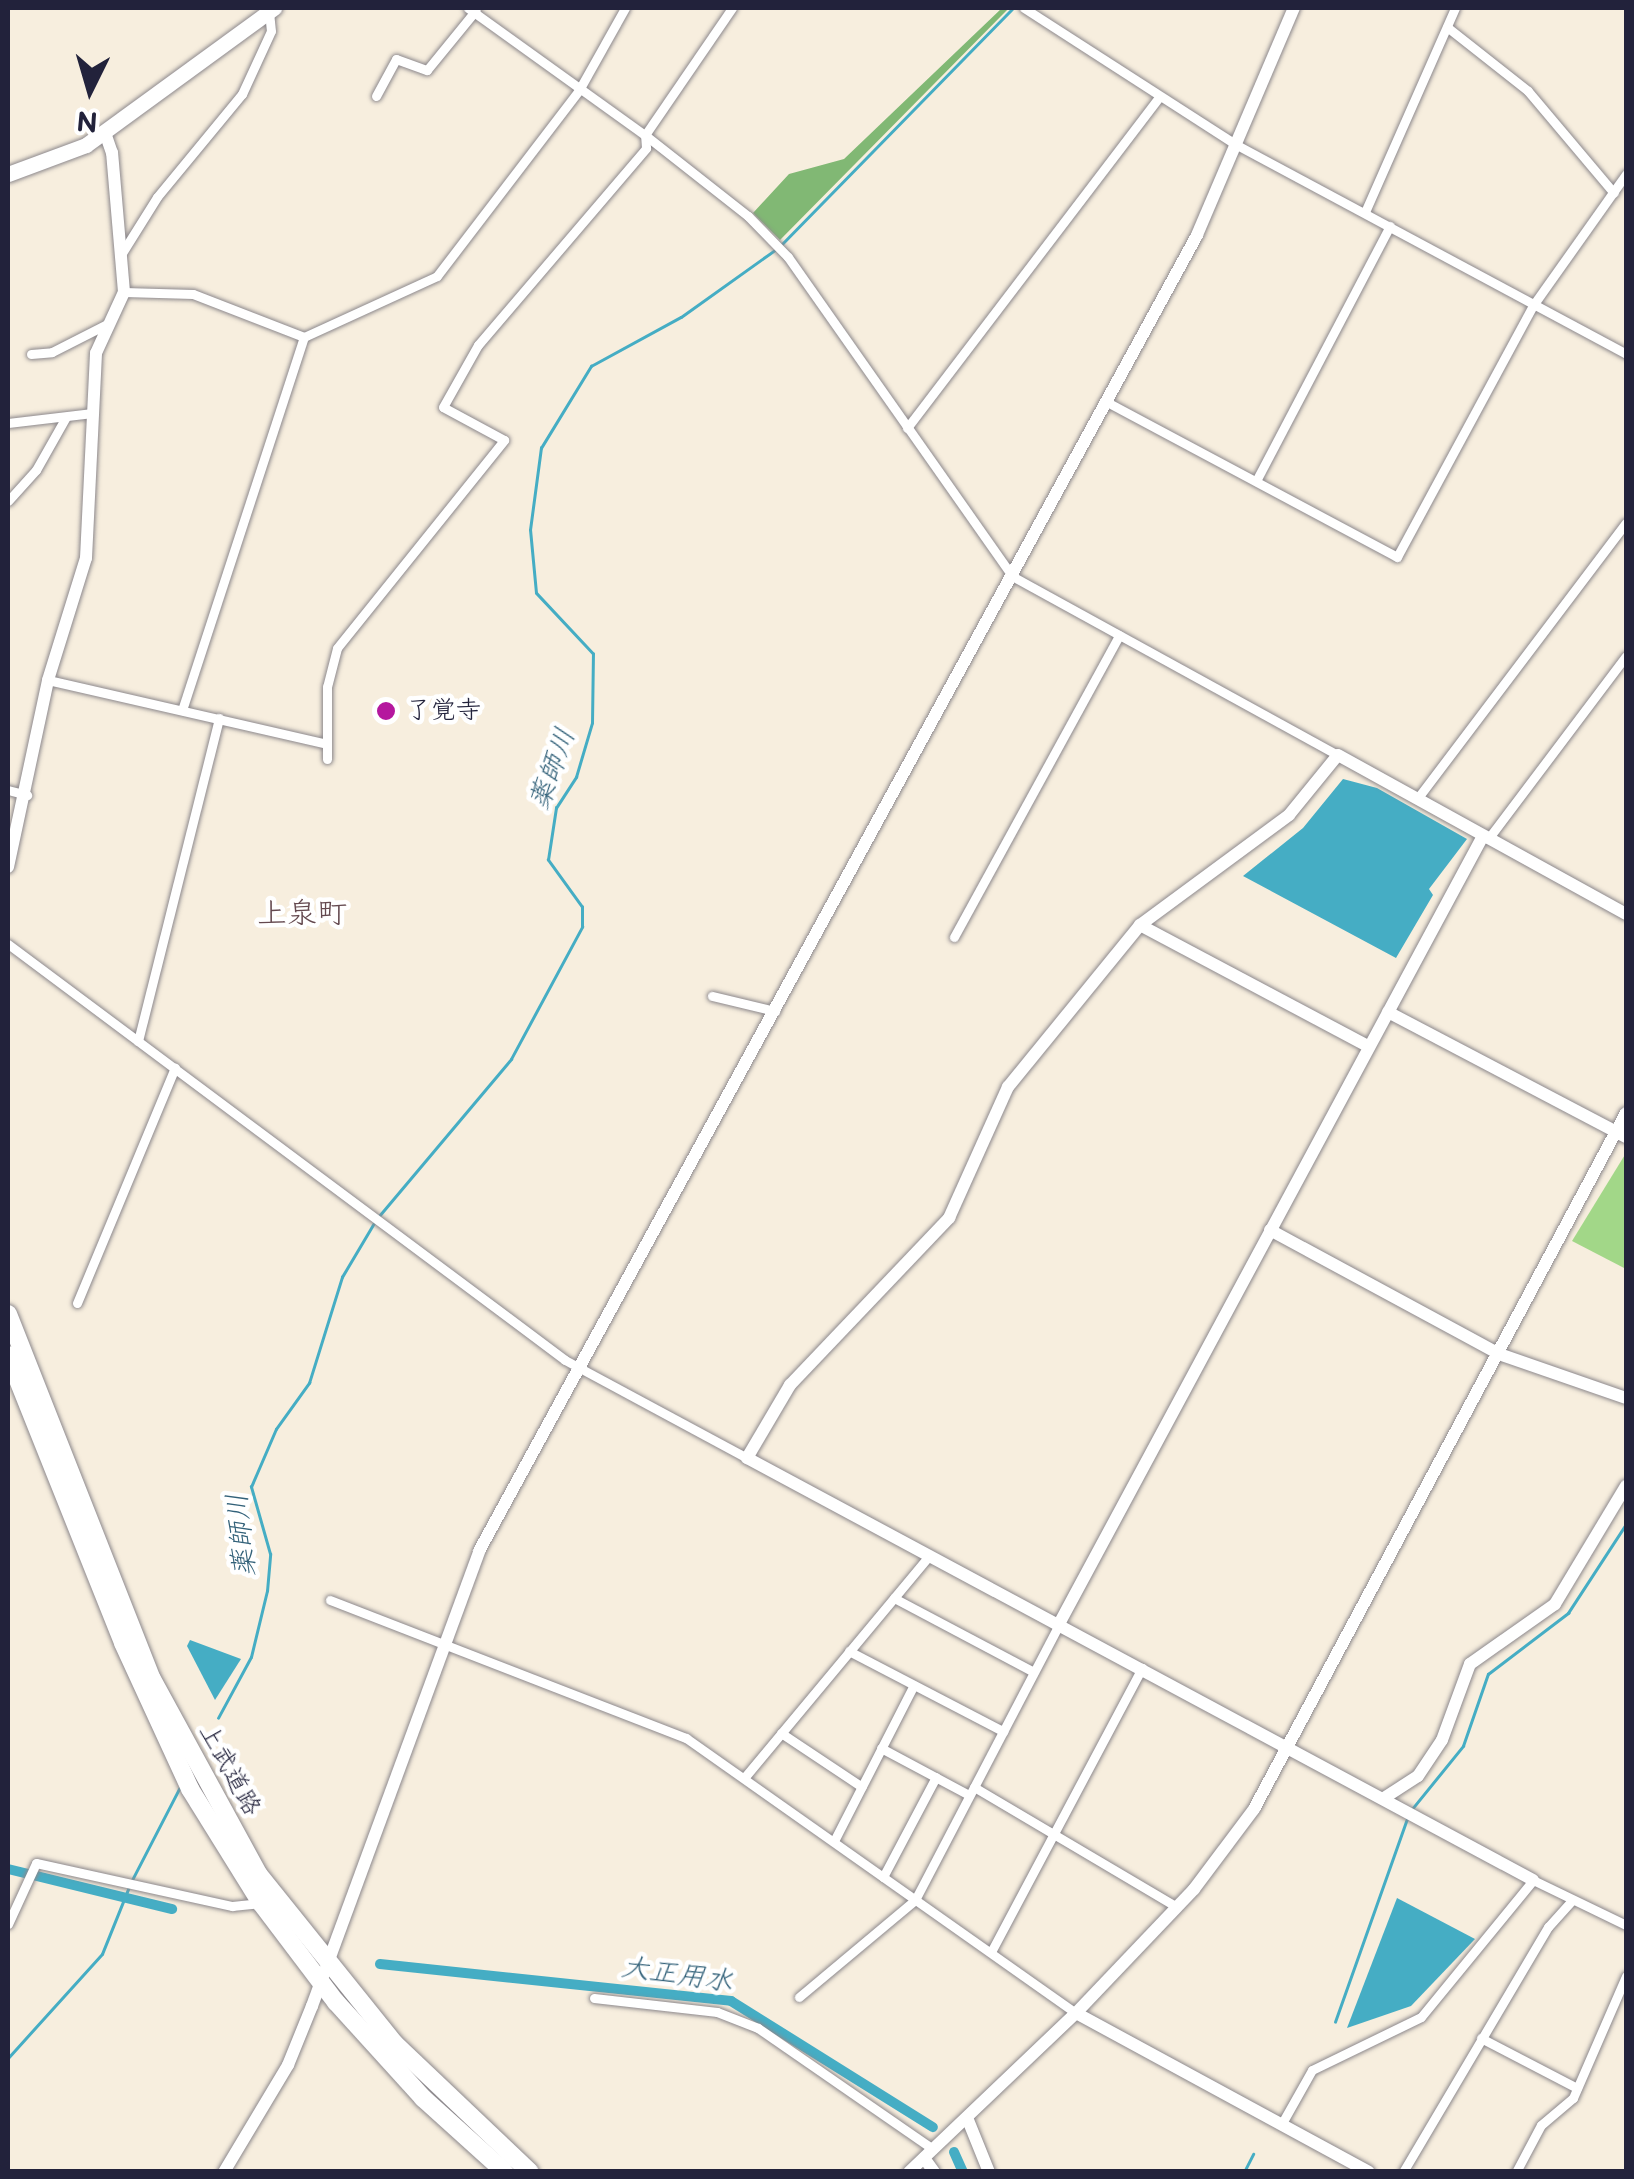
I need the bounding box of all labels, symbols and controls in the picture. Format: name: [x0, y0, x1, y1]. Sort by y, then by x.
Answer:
north arrow: [40, 40, 140, 140]
text: N: [75, 103, 99, 138]
place label: 了覚寺: [406, 696, 481, 726]
marker: 了覚寺: [375, 700, 397, 722]
water label: 薬師川: [523, 724, 583, 814]
district label: 上泉町: [257, 896, 347, 932]
water label: 薬師川: [221, 1491, 263, 1579]
street label: 上武道路: [192, 1719, 266, 1821]
water label: 大正用水: [619, 1951, 735, 1999]

